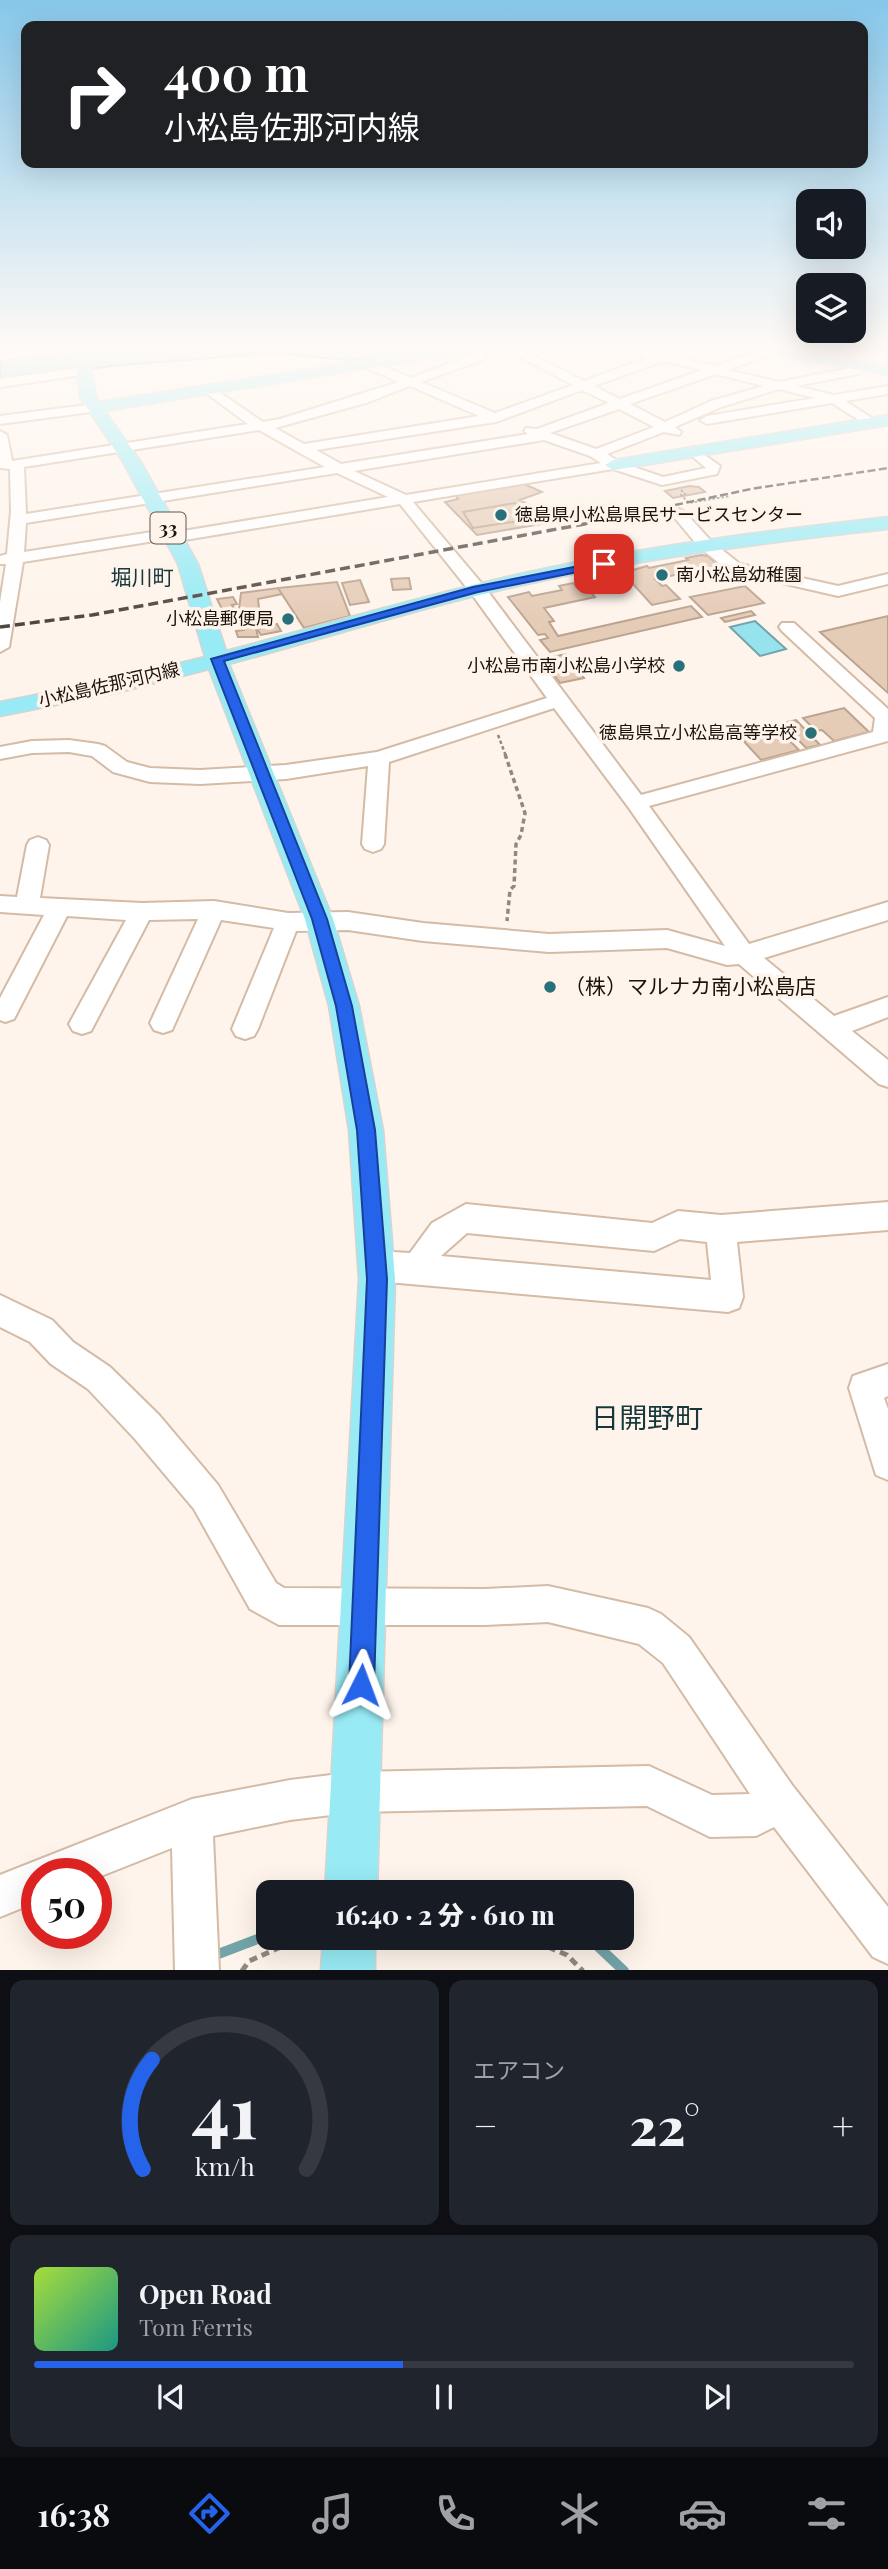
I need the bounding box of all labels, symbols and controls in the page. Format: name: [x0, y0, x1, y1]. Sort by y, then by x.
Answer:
text: 400 m: [164, 39, 309, 104]
icon: right: [49, 49, 140, 140]
text: 小松島佐那河内線: [164, 104, 420, 147]
map controls: [796, 189, 866, 343]
button: sound: [796, 189, 866, 259]
button: layers: [796, 273, 866, 343]
place label: 徳島県小松島県民サービスセンター: [515, 502, 803, 526]
marker: 徳島県小松島県民サービスセンター: [493, 507, 509, 523]
road number: 33: [150, 512, 186, 544]
pin: [574, 534, 634, 594]
icon: arrive: [585, 545, 623, 583]
district label: 堀川町: [111, 562, 174, 590]
place label: 南小松島幼稚園: [676, 562, 802, 586]
marker: 南小松島幼稚園: [654, 567, 670, 583]
place label: 小松島郵便局: [166, 606, 274, 630]
marker: 小松島郵便局: [280, 611, 296, 627]
place label: 小松島市南小松島小学校: [467, 653, 665, 677]
street label: 小松島佐那河内線: [36, 656, 182, 712]
marker: 小松島市南小松島小学校: [671, 658, 687, 674]
place label: 徳島県立小松島高等学校: [599, 720, 797, 744]
marker: 徳島県立小松島高等学校: [803, 725, 819, 741]
place label: （株）マルナカ南小松島店: [564, 971, 816, 999]
marker: （株）マルナカ南小松島店: [542, 979, 558, 995]
district label: 日開野町: [591, 1398, 703, 1435]
position arrow: [324, 1648, 398, 1722]
speed limit sign: 50: [21, 1858, 112, 1949]
text: 16:40 · 2 分 · 610 m: [335, 1897, 555, 1932]
text: エアコン: [473, 2054, 565, 2085]
text: 41: [191, 2060, 258, 2157]
text: 22°: [629, 2090, 700, 2159]
text: −: [473, 2099, 498, 2150]
text: +: [832, 2099, 854, 2150]
text: km/h: [195, 2148, 255, 2181]
text: Open Road: [139, 2276, 272, 2311]
text: Tom Ferris: [139, 2311, 253, 2342]
icon: previous: [152, 2378, 190, 2416]
icon: pause: [425, 2378, 463, 2416]
icon: next: [698, 2378, 736, 2416]
icon: directions: [185, 2489, 234, 2538]
icon: music: [308, 2489, 357, 2538]
icon: phone: [431, 2489, 480, 2538]
icon: climate: [555, 2489, 604, 2538]
icon: car: [678, 2489, 727, 2538]
icon: filters: [802, 2489, 851, 2538]
text: 16:38: [37, 2492, 110, 2535]

